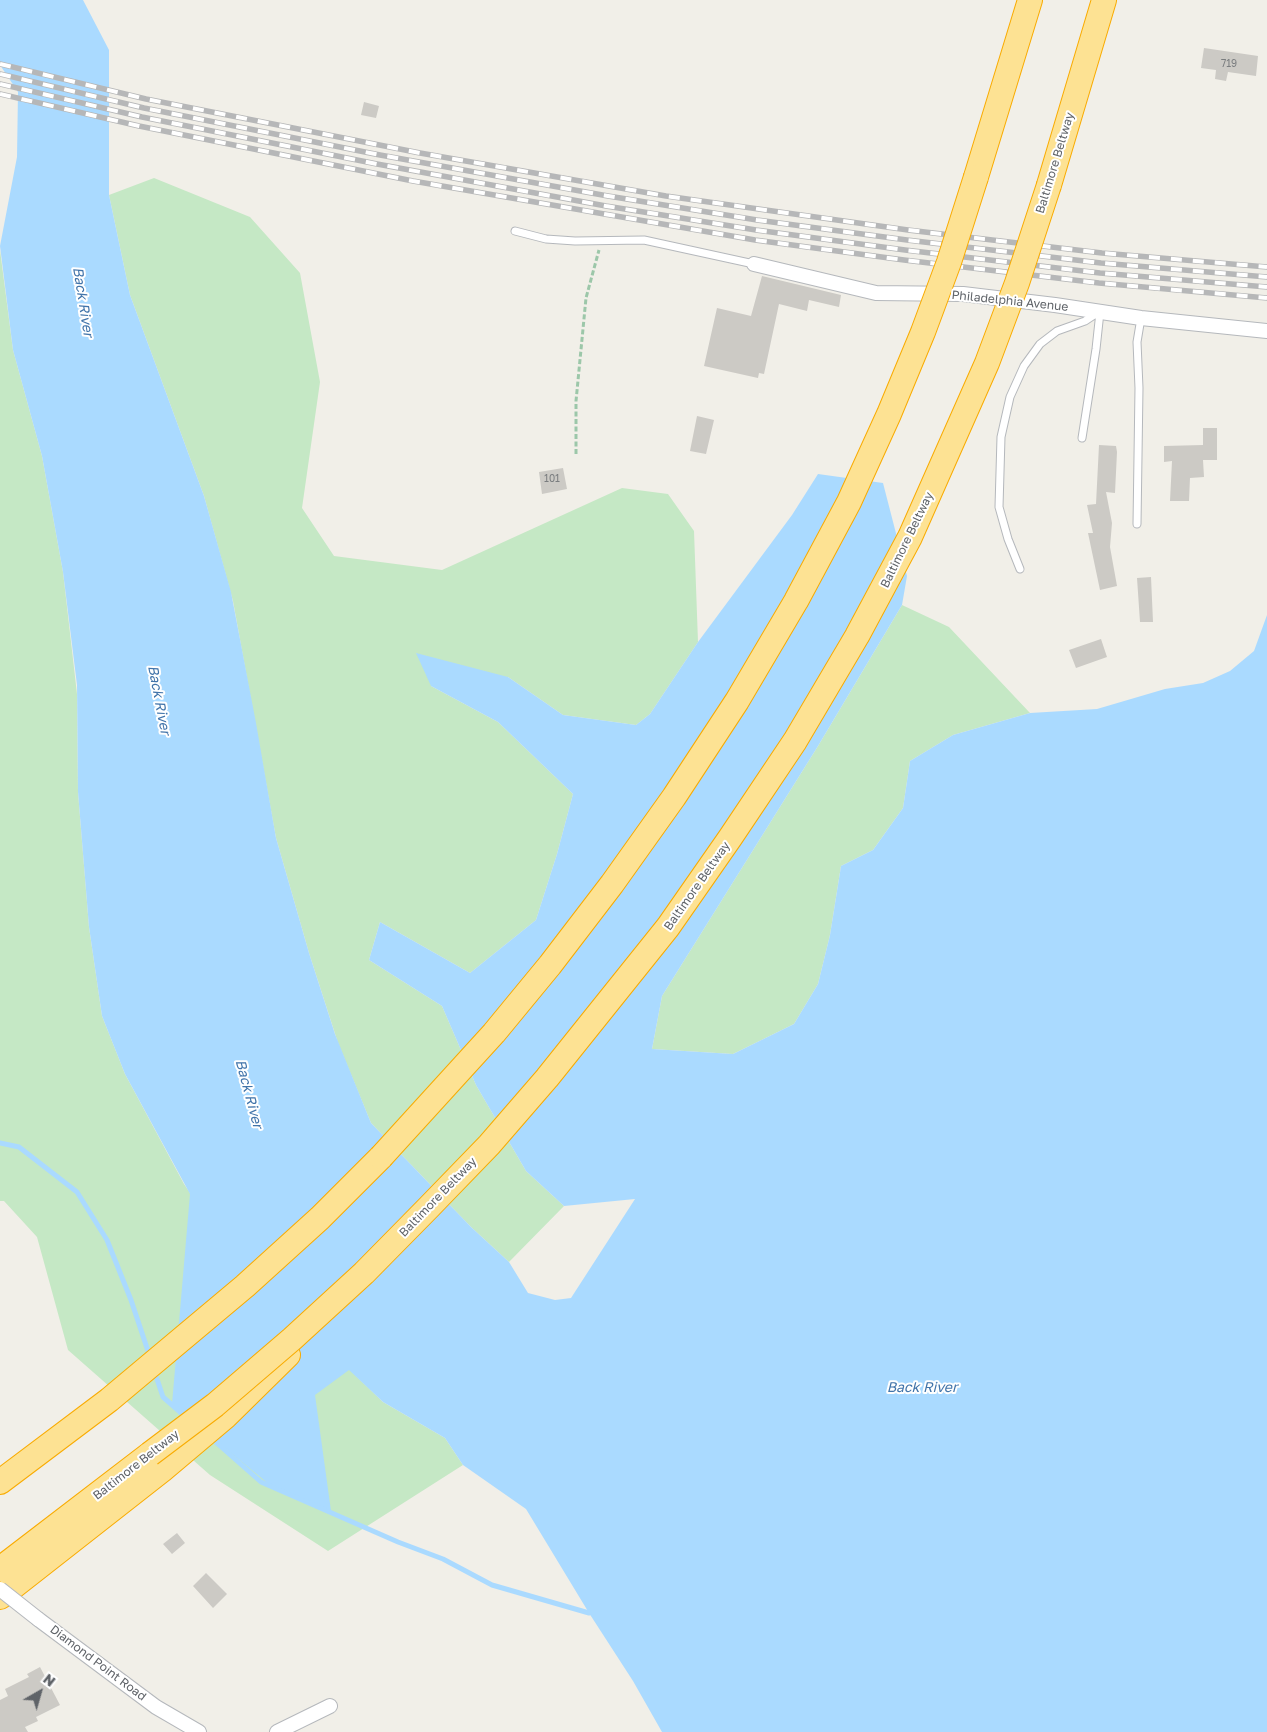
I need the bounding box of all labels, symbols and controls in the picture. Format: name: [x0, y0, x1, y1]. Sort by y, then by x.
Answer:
house number: 719: [1221, 58, 1237, 70]
street label: Baltimore Beltway: [1033, 111, 1077, 215]
water label: Back River: [69, 266, 97, 338]
street label: Philadelphia Avenue: [951, 288, 1069, 314]
house number: 101: [544, 473, 560, 485]
street label: Baltimore Beltway: [878, 490, 936, 590]
water label: Back River: [144, 664, 174, 736]
street label: Baltimore Beltway: [661, 839, 733, 933]
water label: Back River: [232, 1058, 266, 1130]
street label: Baltimore Beltway: [396, 1154, 480, 1240]
water label: Back River: [887, 1380, 957, 1396]
street label: Baltimore Beltway: [90, 1427, 182, 1503]
street label: Diamond Point Road: [47, 1622, 149, 1704]
north arrow: [15, 1667, 65, 1717]
text: N: [40, 1670, 59, 1690]

